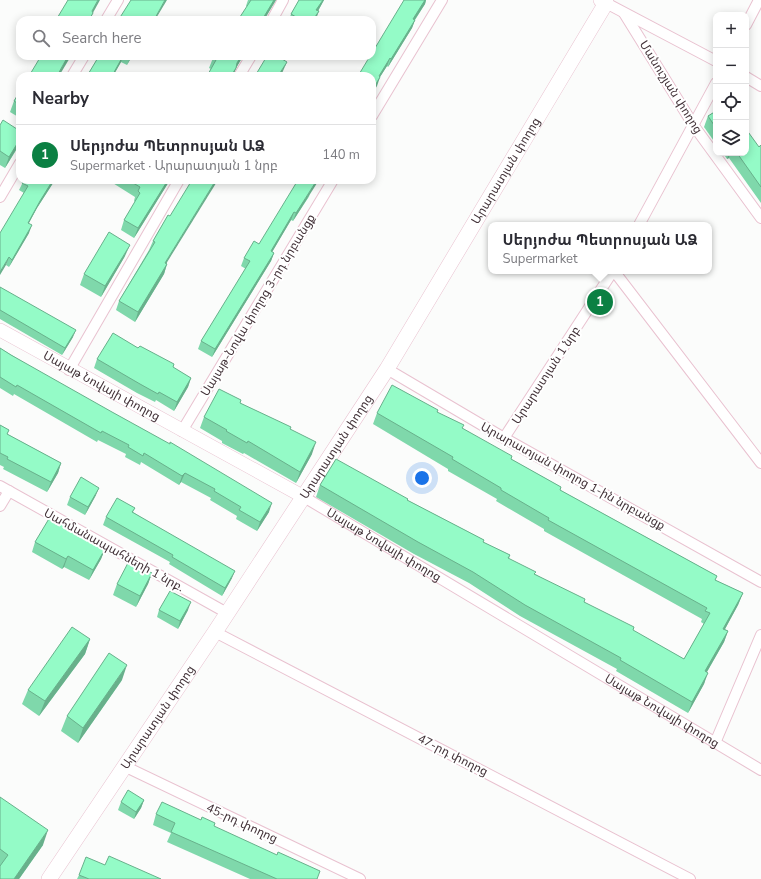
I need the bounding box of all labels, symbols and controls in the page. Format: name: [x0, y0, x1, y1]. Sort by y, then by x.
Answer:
map controls: [713, 12, 749, 156]
button: +: [713, 12, 749, 48]
search box: [16, 16, 376, 60]
icon: search: [30, 27, 52, 49]
text: Search here: [62, 28, 142, 48]
street label: Մանուշյան փողոց: [636, 37, 706, 137]
button: −: [713, 48, 749, 84]
button: locate: [713, 84, 749, 120]
text: Nearby: [32, 87, 89, 110]
street label: Արարատյան փողոց: [468, 114, 544, 227]
button: layers: [713, 120, 749, 156]
text: Սերյոժա Պետրոսյան ԱՁ: [70, 136, 265, 156]
text: 1: [41, 146, 49, 164]
text: 140 m: [322, 146, 360, 164]
text: Supermarket · Արարատյան 1 նրբ: [70, 157, 278, 175]
street label: Սայաթ-Նովա փողոց 3-րդ նրբանցք: [197, 211, 319, 399]
popup: [488, 222, 712, 274]
text: Սերյոժա Պետրոսյան ԱՁ: [503, 230, 697, 250]
text: Supermarket: [503, 250, 577, 268]
pin: 1: [587, 287, 613, 317]
street label: Արարատյան 1 նրբ: [508, 323, 584, 427]
street label: Սայաթ Նովայի փողոց: [40, 347, 163, 424]
street label: Արարատյան փողոց: [296, 391, 376, 502]
street label: Արարատյան փողոց 1-ին նրբանցք: [478, 418, 668, 534]
your location: [412, 468, 432, 488]
street label: Սայաթ Նովայի փողոց: [323, 504, 444, 585]
street label: Սահմանապահների 1 նրբ.: [41, 505, 187, 595]
street label: Արարատյան փողոց: [117, 662, 198, 772]
street label: Սայաթ Նովայի փողոց: [602, 670, 722, 751]
street label: 47-րդ փողոց: [415, 730, 491, 780]
street label: 45-րդ փողոց: [204, 799, 280, 847]

